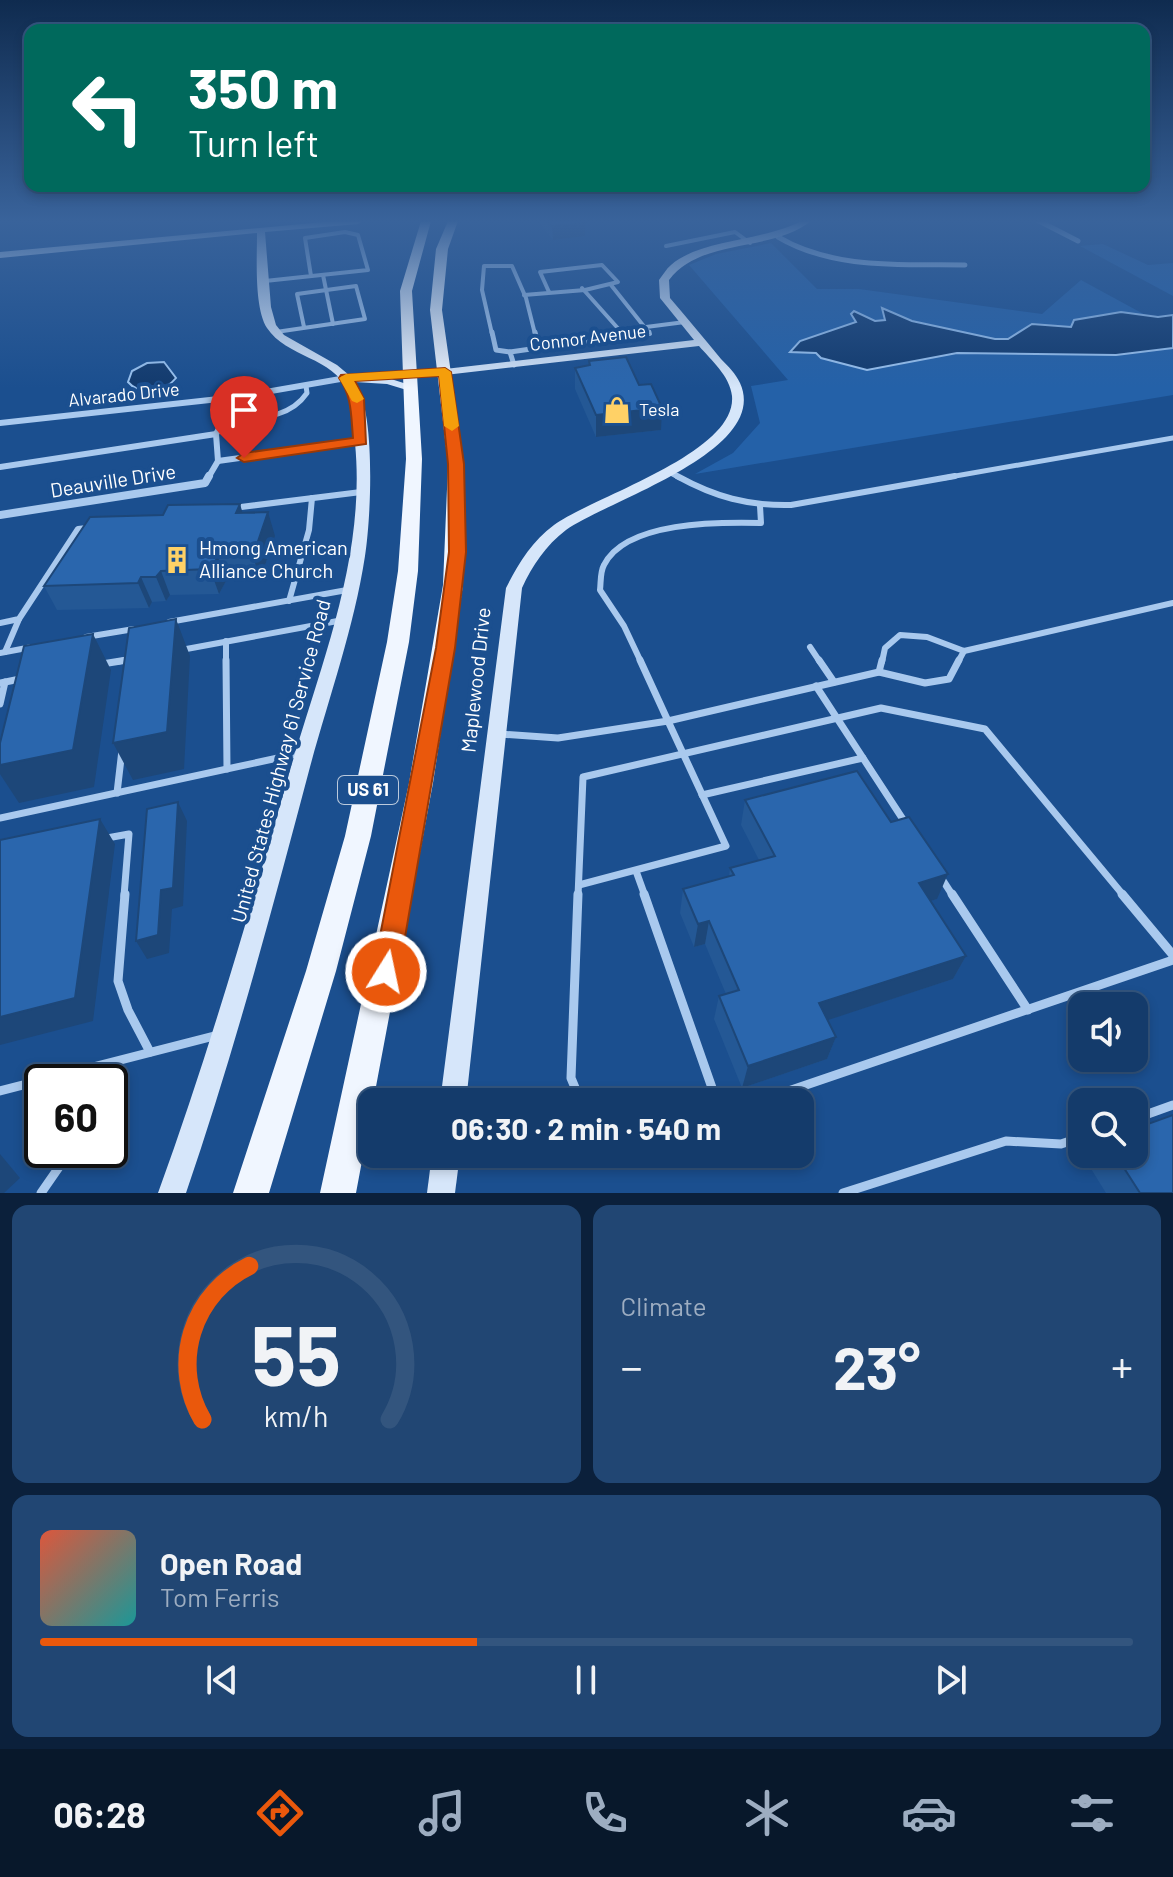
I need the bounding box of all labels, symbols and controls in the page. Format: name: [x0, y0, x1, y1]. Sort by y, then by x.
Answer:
text: 350 m: [188, 53, 338, 120]
icon: left: [56, 56, 160, 160]
text: Turn left: [188, 121, 319, 164]
street label: Connor Avenue: [528, 319, 647, 355]
pin: [210, 376, 278, 458]
street label: Alvarado Drive: [67, 377, 181, 411]
icon: arrive: [222, 388, 266, 432]
shop icon: Tesla: [602, 395, 632, 425]
place label: Tesla: [639, 398, 679, 420]
street label: Deauville Drive: [48, 458, 177, 502]
place label: Hmong American Alliance Church: [199, 535, 348, 582]
building icon: Hmong American Alliance Church: [162, 545, 192, 575]
street label: United States Highway 61 Service Road: [225, 597, 335, 925]
street label: Maplewood Drive: [455, 606, 495, 754]
road number: US 61: [338, 776, 398, 804]
position arrow: [344, 930, 428, 1014]
map controls: [1068, 992, 1148, 1168]
button: sound: [1068, 992, 1148, 1072]
speed limit sign: 60: [24, 1064, 128, 1168]
button: search: [1068, 1088, 1148, 1168]
text: 06:30 · 2 min · 540 m: [451, 1110, 721, 1146]
text: Climate: [621, 1290, 707, 1321]
text: 55: [251, 1303, 341, 1403]
text: 23°: [833, 1330, 921, 1402]
text: −: [621, 1339, 643, 1392]
text: +: [1111, 1339, 1133, 1392]
text: km/h: [264, 1398, 329, 1433]
text: Open Road: [160, 1545, 302, 1581]
text: Tom Ferris: [160, 1581, 280, 1612]
icon: previous: [200, 1658, 244, 1702]
icon: pause: [564, 1658, 608, 1702]
icon: next: [929, 1658, 973, 1702]
icon: directions: [252, 1785, 308, 1841]
icon: music: [414, 1785, 470, 1841]
icon: phone: [577, 1785, 633, 1841]
icon: climate: [739, 1785, 795, 1841]
icon: car: [901, 1785, 957, 1841]
icon: filters: [1064, 1785, 1120, 1841]
text: 06:28: [53, 1792, 146, 1835]

